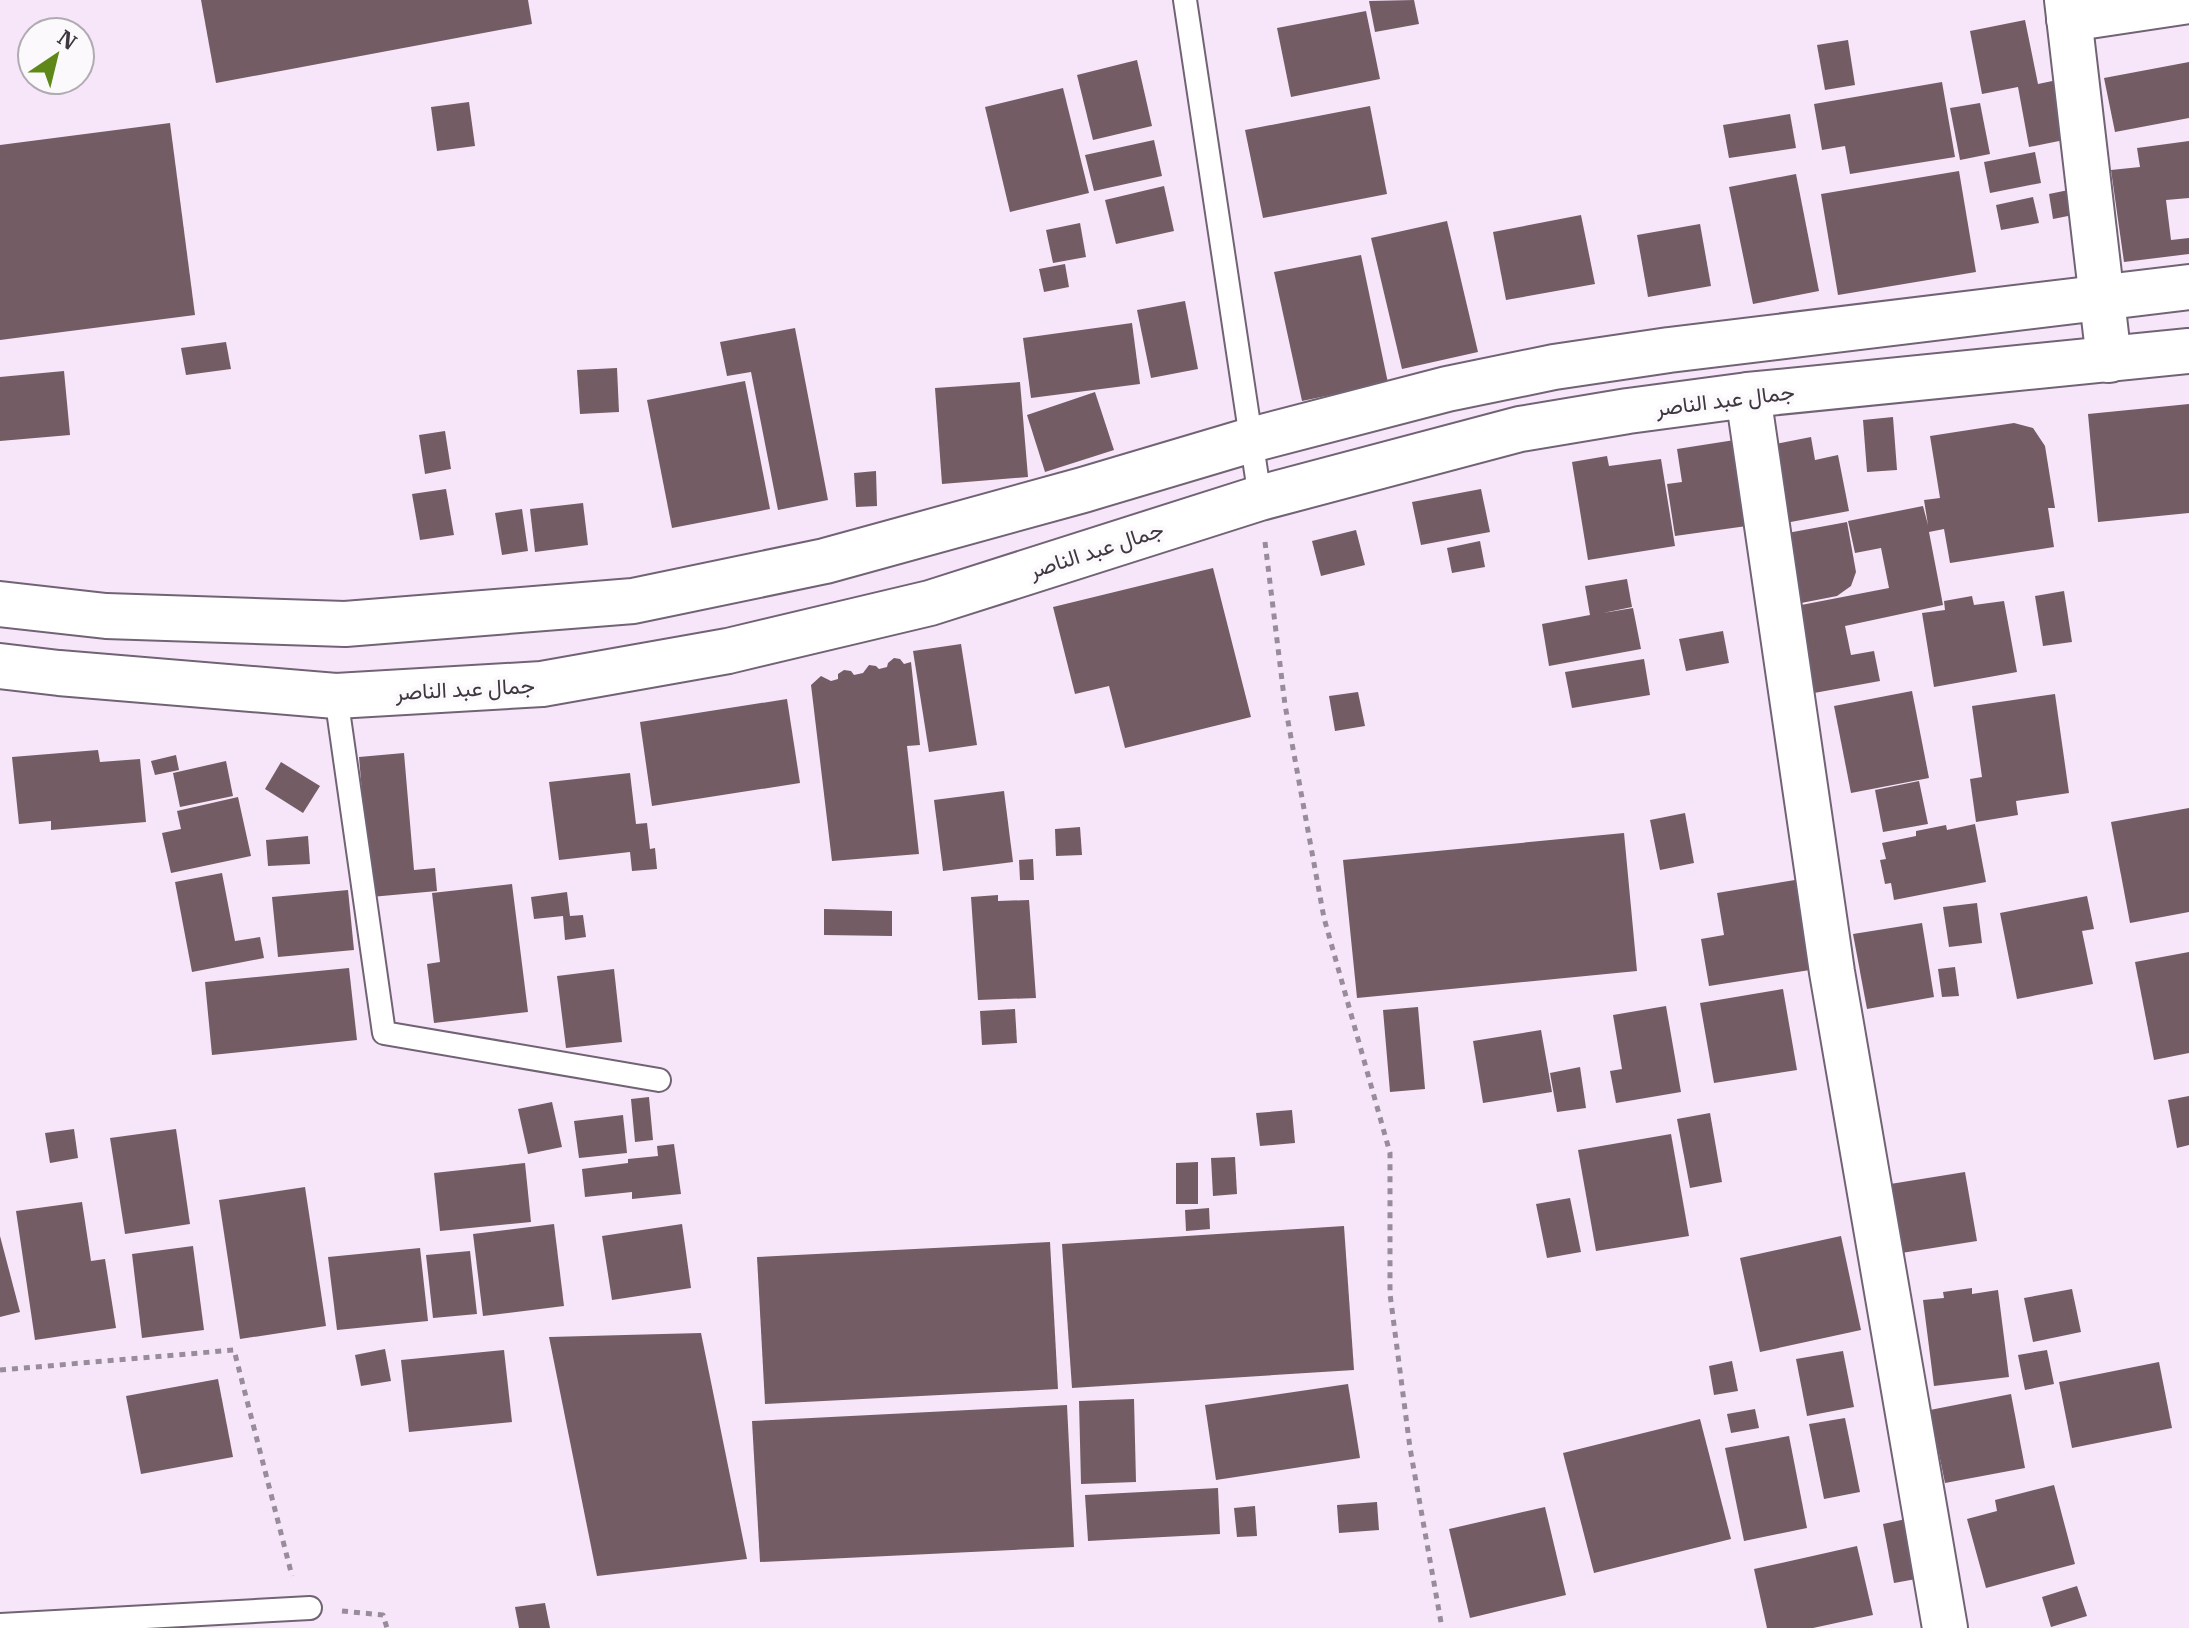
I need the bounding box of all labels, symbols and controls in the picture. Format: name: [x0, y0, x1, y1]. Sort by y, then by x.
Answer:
north arrow: [16, 16, 96, 96]
text: N: [52, 22, 83, 56]
street label: جمال عبد الناصر: [1653, 376, 1796, 422]
street label: جمال عبد الناصر: [1024, 514, 1167, 585]
street label: جمال عبد الناصر: [393, 670, 536, 706]

